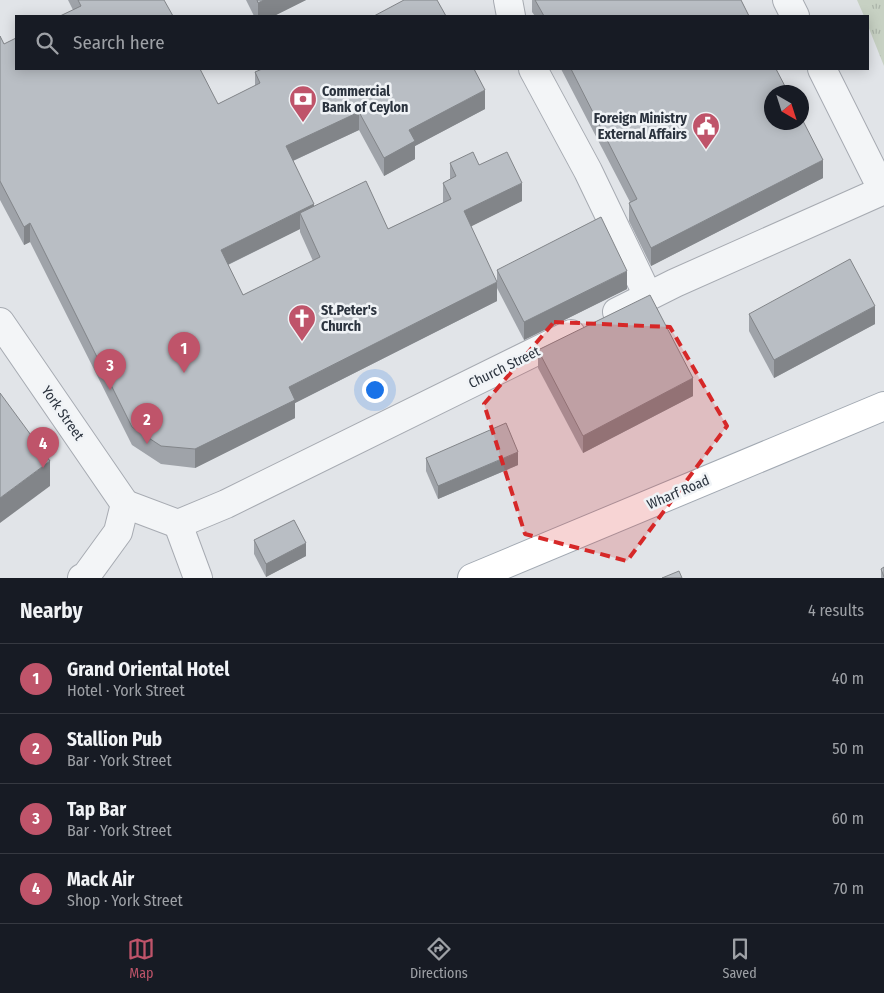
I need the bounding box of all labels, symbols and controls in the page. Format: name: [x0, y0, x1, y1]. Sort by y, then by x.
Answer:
search box: [15, 15, 869, 70]
icon: search: [33, 29, 61, 57]
text: Search here: [73, 31, 165, 54]
place label: Commercial Bank of Ceylon: [322, 83, 408, 116]
bank icon: Commercial Bank of Ceylon: [288, 84, 318, 123]
north arrow: [764, 85, 809, 130]
place label: Foreign Ministry External Affairs: [594, 110, 687, 143]
public building icon: Foreign Ministry External Affairs: [691, 111, 721, 150]
place label: St.Peter's Church: [321, 302, 377, 335]
church icon: St.Peter's Church: [287, 303, 317, 342]
pin: 1: [168, 332, 200, 373]
street label: Church Street: [466, 343, 543, 392]
pin: 3: [94, 349, 126, 390]
your location: [362, 377, 388, 403]
street label: York Street: [38, 383, 88, 444]
pin: 2: [131, 403, 163, 444]
pin: 4: [27, 427, 59, 468]
street label: Wharf Road: [644, 472, 712, 513]
text: Nearby: [20, 598, 82, 624]
text: 4 results: [808, 601, 864, 620]
text: Grand Oriental Hotel: [67, 658, 229, 681]
text: 1: [33, 669, 39, 688]
text: 40 m: [832, 669, 864, 688]
text: Hotel · York Street: [67, 681, 185, 700]
text: Stallion Pub: [67, 728, 162, 751]
text: 2: [32, 739, 40, 758]
text: 50 m: [832, 739, 864, 758]
text: Bar · York Street: [67, 751, 172, 770]
text: Tap Bar: [67, 798, 126, 821]
text: 3: [32, 809, 40, 828]
text: 60 m: [832, 809, 864, 828]
text: Bar · York Street: [67, 821, 172, 840]
text: Mack Air: [67, 868, 134, 891]
text: 4: [32, 879, 40, 898]
text: 70 m: [833, 879, 864, 898]
text: Shop · York Street: [67, 891, 183, 910]
tab: Map: [127, 935, 155, 982]
tab: Directions: [410, 935, 468, 982]
tab: Saved: [722, 935, 757, 982]

